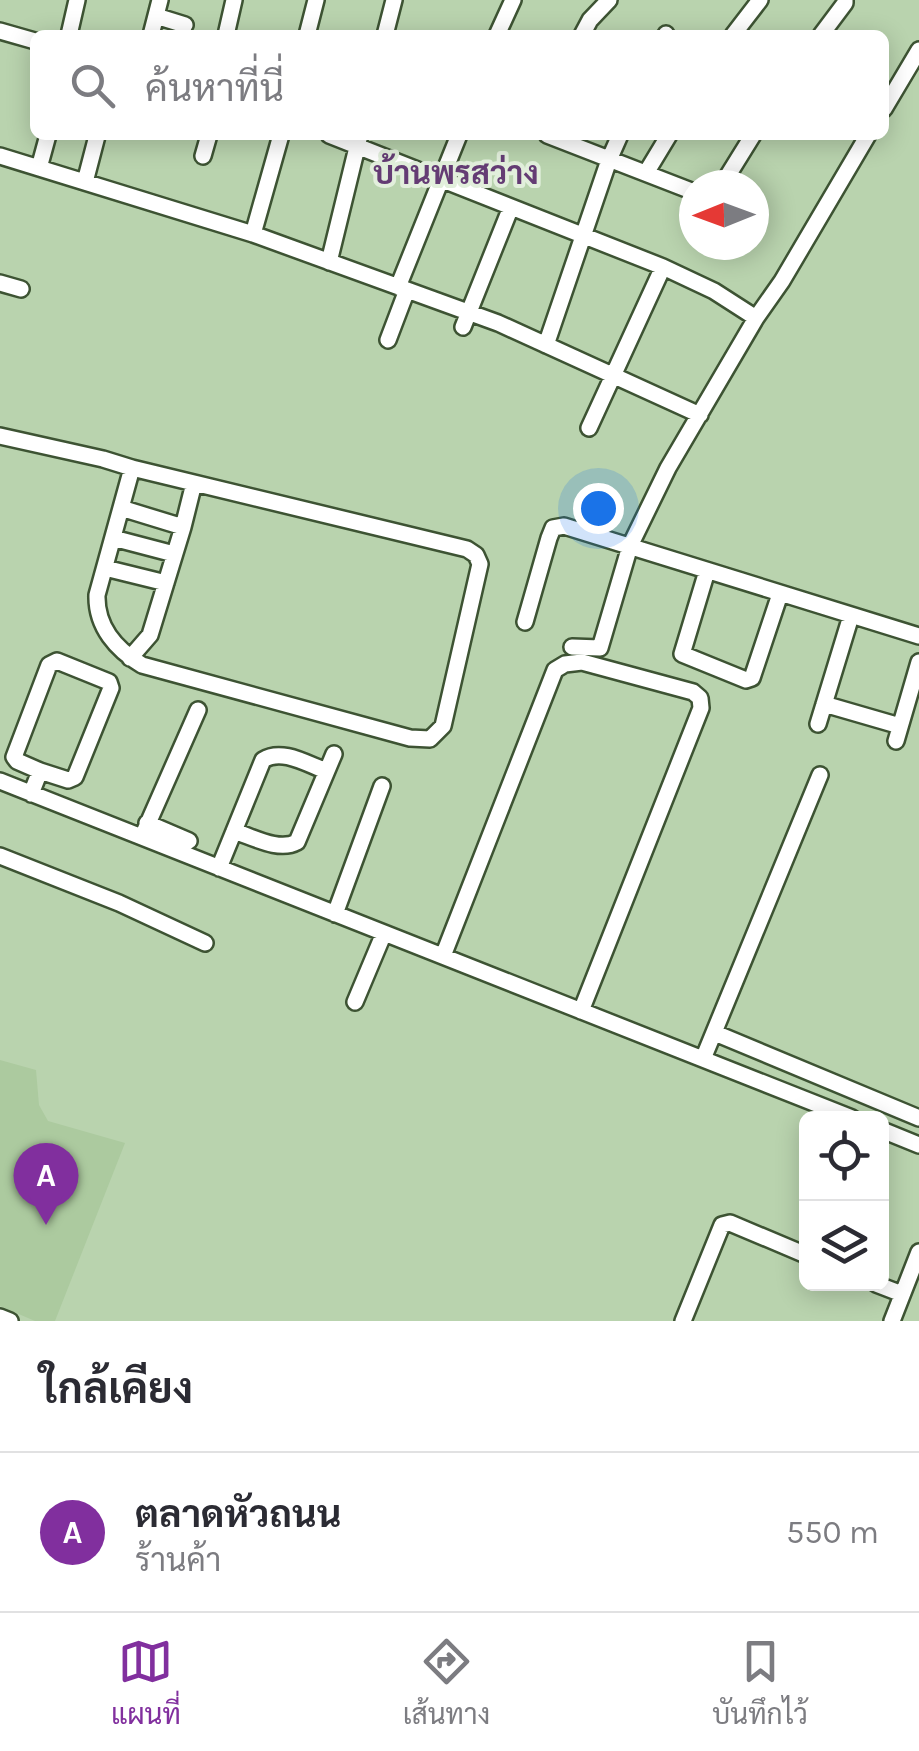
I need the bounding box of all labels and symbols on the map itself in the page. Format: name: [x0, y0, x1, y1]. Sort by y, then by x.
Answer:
district label: บ้านพรสว่าง: [373, 153, 539, 192]
north arrow: [679, 170, 769, 260]
your location: [573, 483, 624, 534]
pin: A: [13, 1142, 78, 1225]

